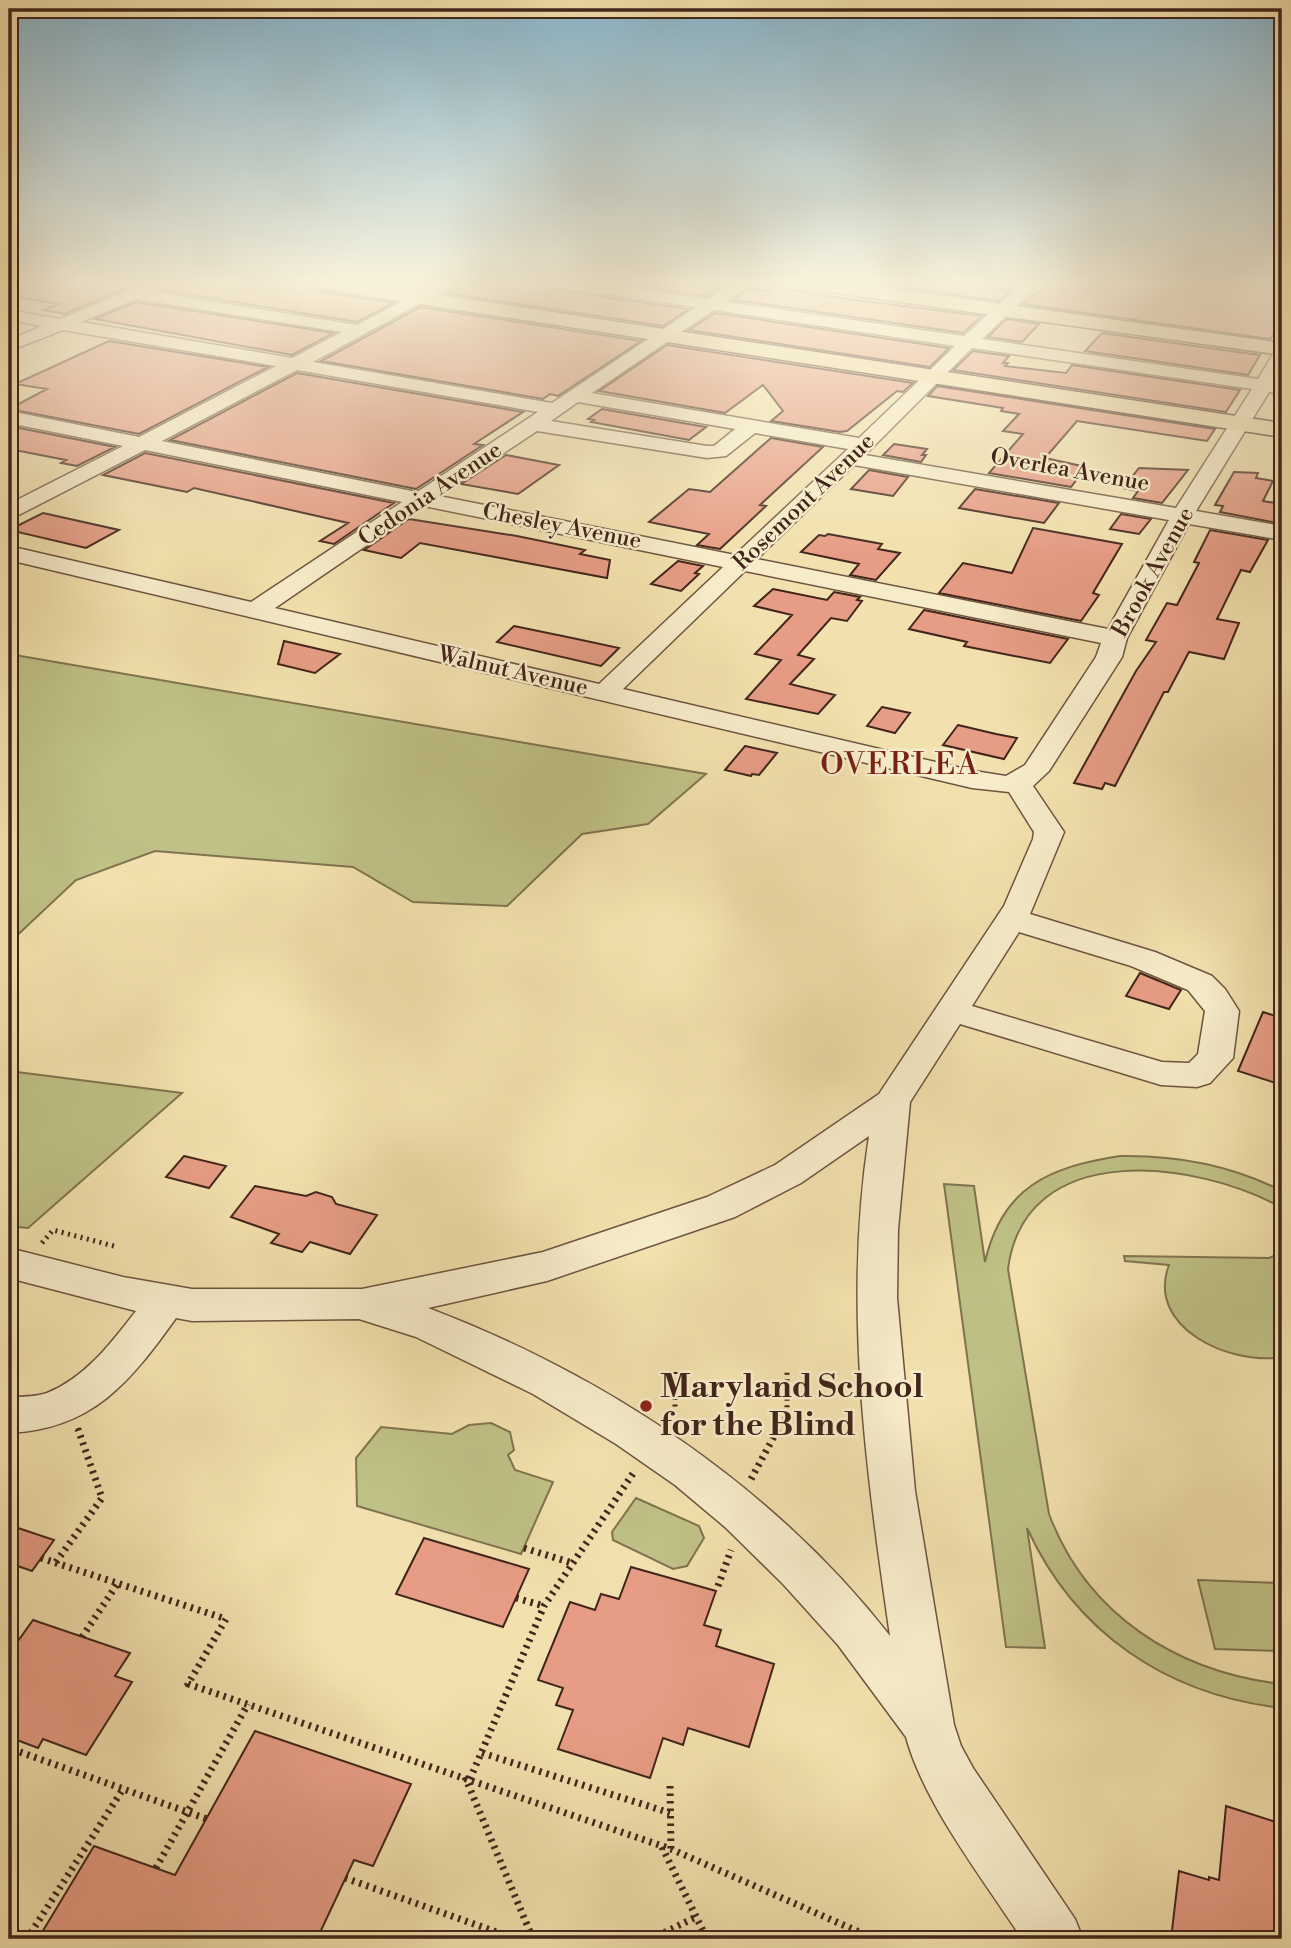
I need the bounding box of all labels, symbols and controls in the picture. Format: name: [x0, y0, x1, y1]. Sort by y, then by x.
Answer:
street label: Rosemont Avenue: [727, 427, 881, 577]
street label: Cedonia Avenue: [353, 436, 507, 552]
street label: Overlea Avenue: [988, 442, 1152, 498]
street label: Chesley Avenue: [480, 497, 644, 555]
street label: Brook Avenue: [1105, 502, 1200, 643]
street label: Walnut Avenue: [434, 640, 591, 702]
district label: OVERLEA: [820, 746, 980, 784]
place label: Maryland School for the Blind: [660, 1367, 924, 1446]
marker: Maryland School for the Blind: [638, 1398, 654, 1414]

